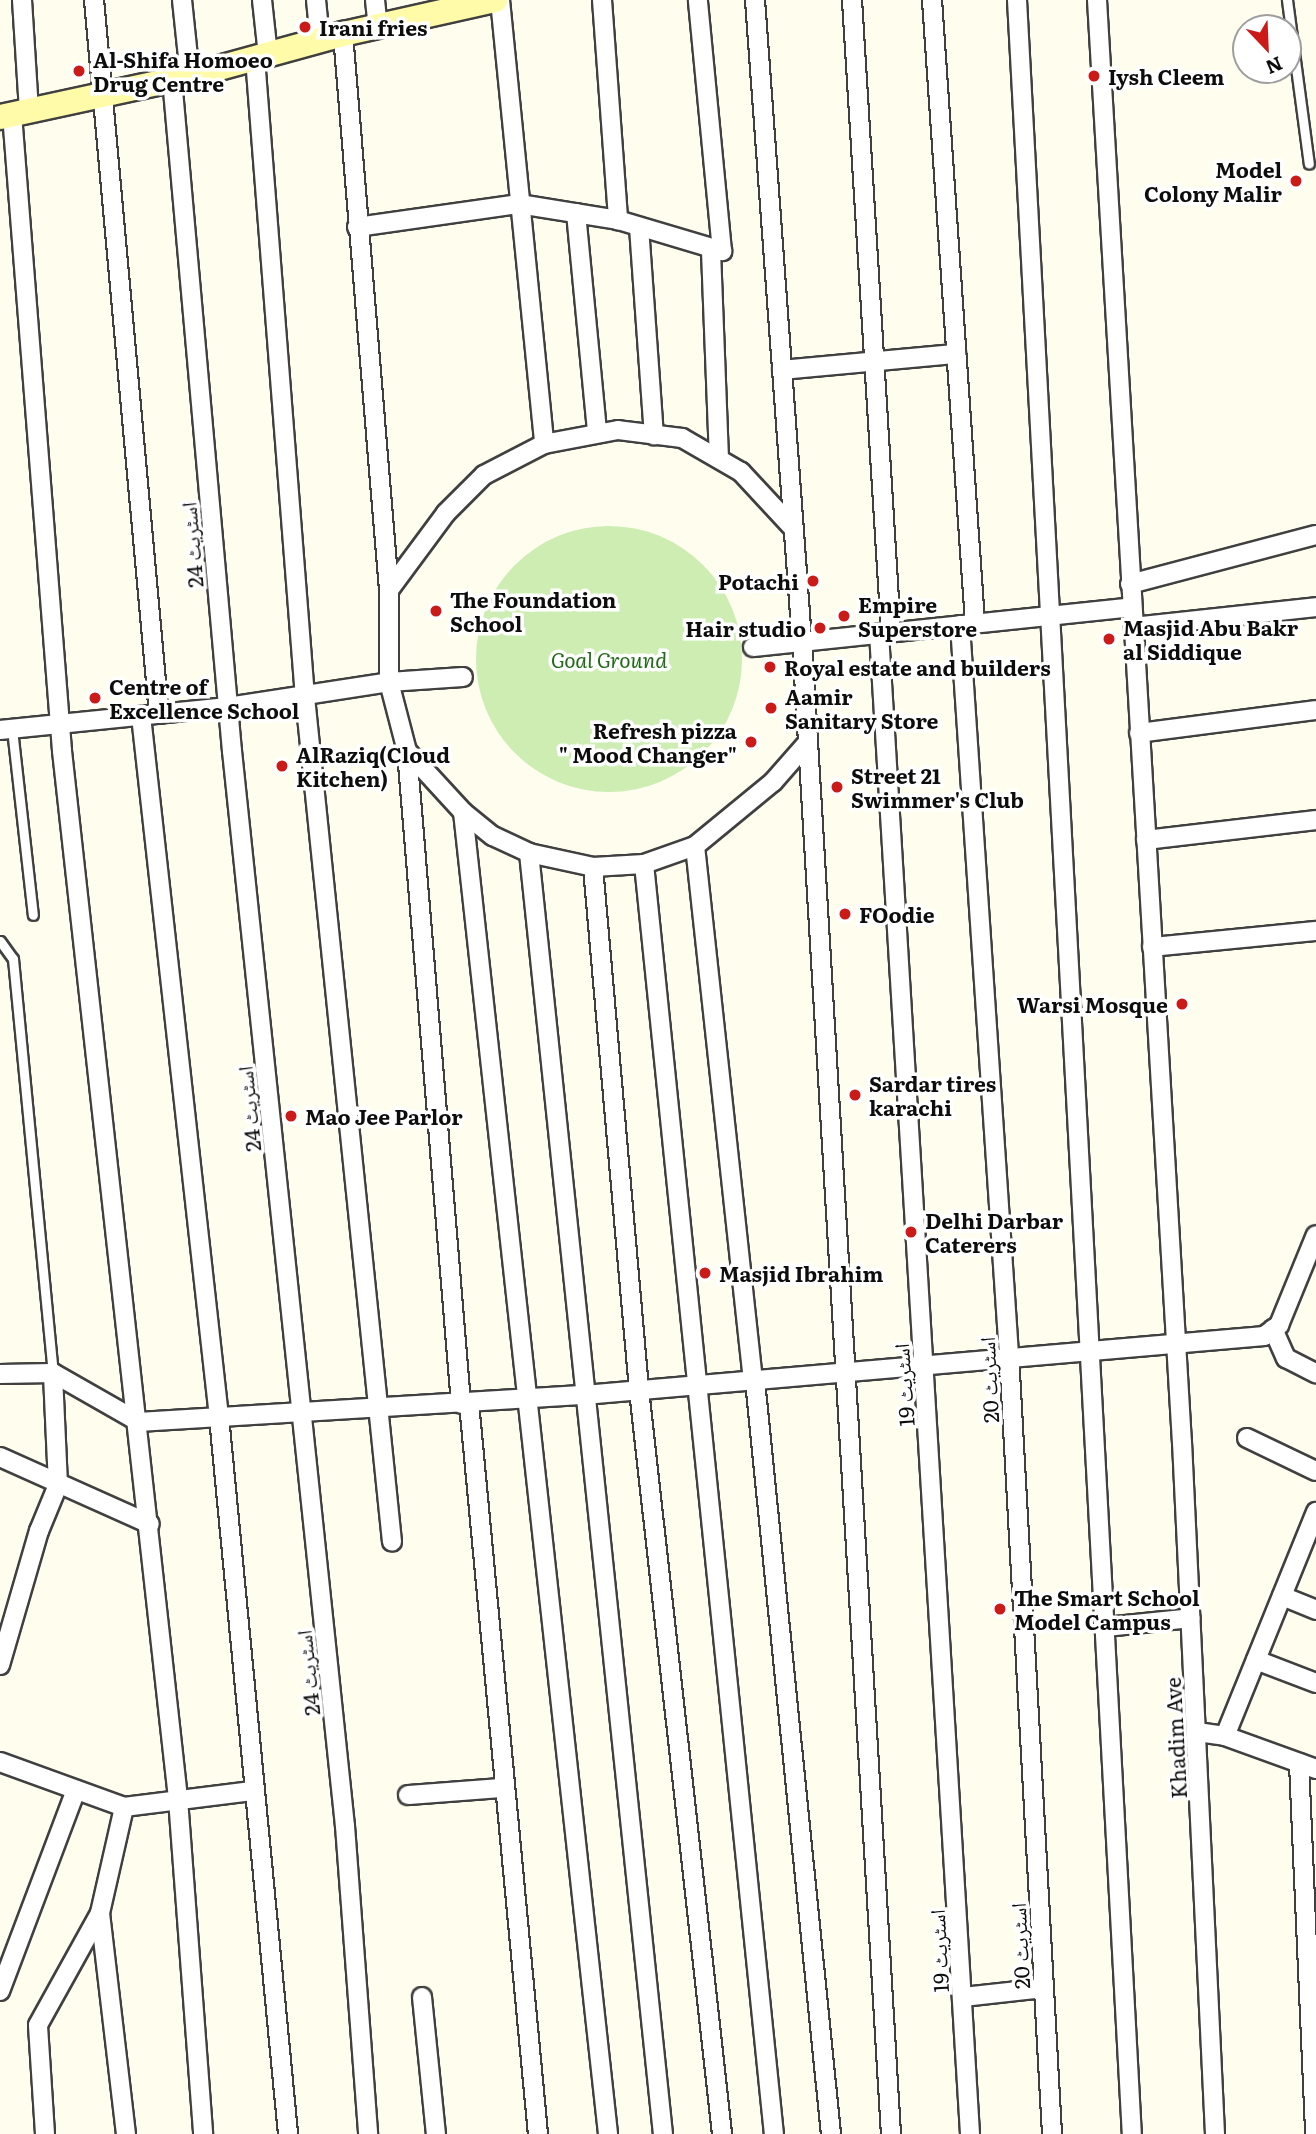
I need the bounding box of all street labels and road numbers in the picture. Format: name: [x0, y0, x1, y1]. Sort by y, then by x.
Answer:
street label: اسٹریٹ 24: [175, 501, 207, 589]
street label: اسٹریٹ 24: [231, 1065, 265, 1153]
street label: اسٹریٹ 20: [973, 1336, 1003, 1424]
street label: اسٹریٹ 19: [888, 1343, 918, 1427]
street label: اسٹریٹ 24: [290, 1629, 324, 1717]
street label: Khadim Ave: [1159, 1677, 1191, 1799]
street label: اسٹریٹ 20: [1004, 1902, 1034, 1990]
street label: اسٹریٹ 19: [923, 1909, 953, 1993]

